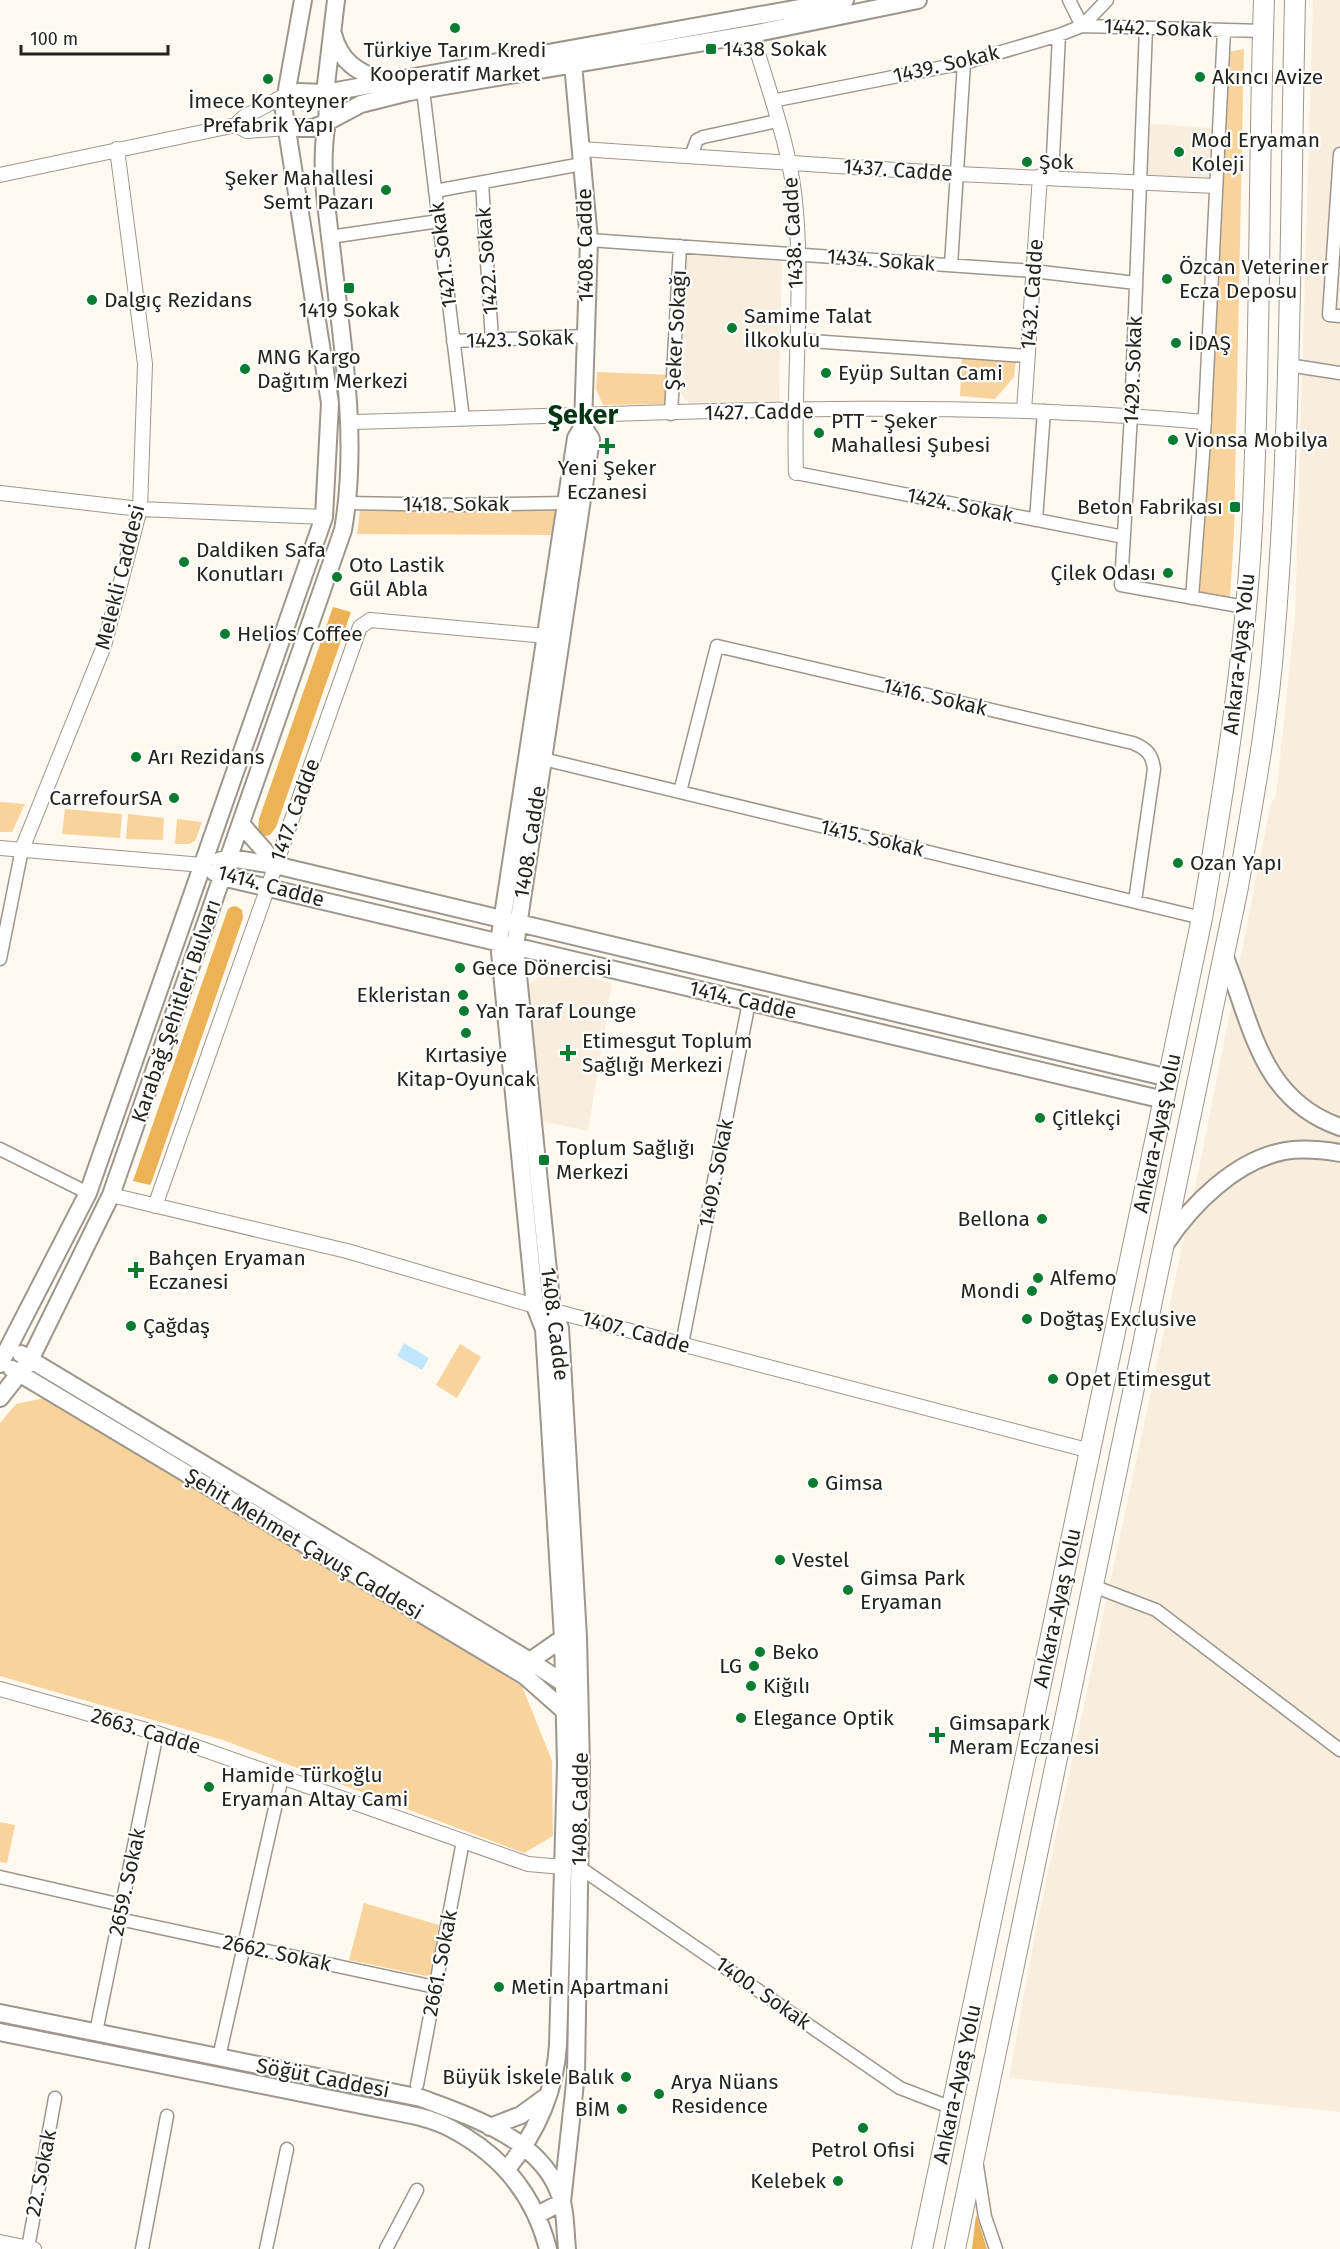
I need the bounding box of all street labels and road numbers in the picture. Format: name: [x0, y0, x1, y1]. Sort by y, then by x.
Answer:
street label: 1442. Sokak: [1103, 13, 1213, 43]
street label: 1439. Sokak: [890, 39, 1002, 89]
street label: 1437. Cadde: [842, 153, 954, 187]
street label: 1438. Cadde: [777, 176, 809, 290]
street label: 1408. Cadde: [571, 188, 599, 302]
street label: 1421. Sokak: [424, 201, 462, 309]
street label: 1422. Sokak: [470, 206, 504, 316]
street label: 1432. Cadde: [1015, 238, 1049, 350]
street label: 1434. Sokak: [826, 243, 936, 277]
street label: Şeker Sokağı: [660, 269, 692, 391]
street label: 1429. Sokak: [1118, 315, 1148, 424]
street label: 1423. Sokak: [466, 324, 574, 354]
street label: 1427. Cadde: [704, 398, 814, 426]
street label: 1424. Sokak: [905, 482, 1016, 528]
street label: 1418. Sokak: [403, 491, 510, 517]
street label: Melekli Caddesi: [89, 502, 151, 652]
street label: Ankara-Ayaş Yolu: [1218, 572, 1260, 736]
street label: 1416. Sokak: [880, 672, 990, 722]
street label: 1417. Cadde: [264, 755, 326, 865]
street label: 1408. Cadde: [508, 784, 552, 900]
street label: 1415. Sokak: [818, 813, 927, 863]
street label: 1414. Cadde: [215, 859, 327, 913]
street label: Karabağ Şehitleri Bulvarı: [126, 896, 226, 1126]
street label: 1414. Cadde: [687, 975, 799, 1025]
street label: Ankara-Ayaş Yolu: [1127, 1051, 1187, 1215]
street label: 1409. Sokak: [693, 1116, 739, 1229]
street label: 1408. Cadde: [535, 1266, 575, 1382]
street label: 1407. Cadde: [579, 1305, 693, 1359]
street label: Şehit Mehmet Çavuş Caddesi: [180, 1463, 428, 1625]
street label: Ankara-Ayaş Yolu: [1027, 1526, 1087, 1690]
street label: 2663. Cadde: [88, 1702, 204, 1760]
street label: 1408. Cadde: [566, 1752, 594, 1866]
street label: 2659. Sokak: [103, 1825, 151, 1938]
street label: 2661. Sokak: [417, 1907, 463, 2018]
street label: 2662. Sokak: [221, 1929, 334, 1977]
street label: 1400. Sokak: [710, 1951, 816, 2036]
street label: Ankara-Ayaş Yolu: [927, 2002, 987, 2166]
street label: Söğüt Caddesi: [254, 2052, 392, 2104]
street label: 22. Sokak: [20, 2127, 62, 2219]

